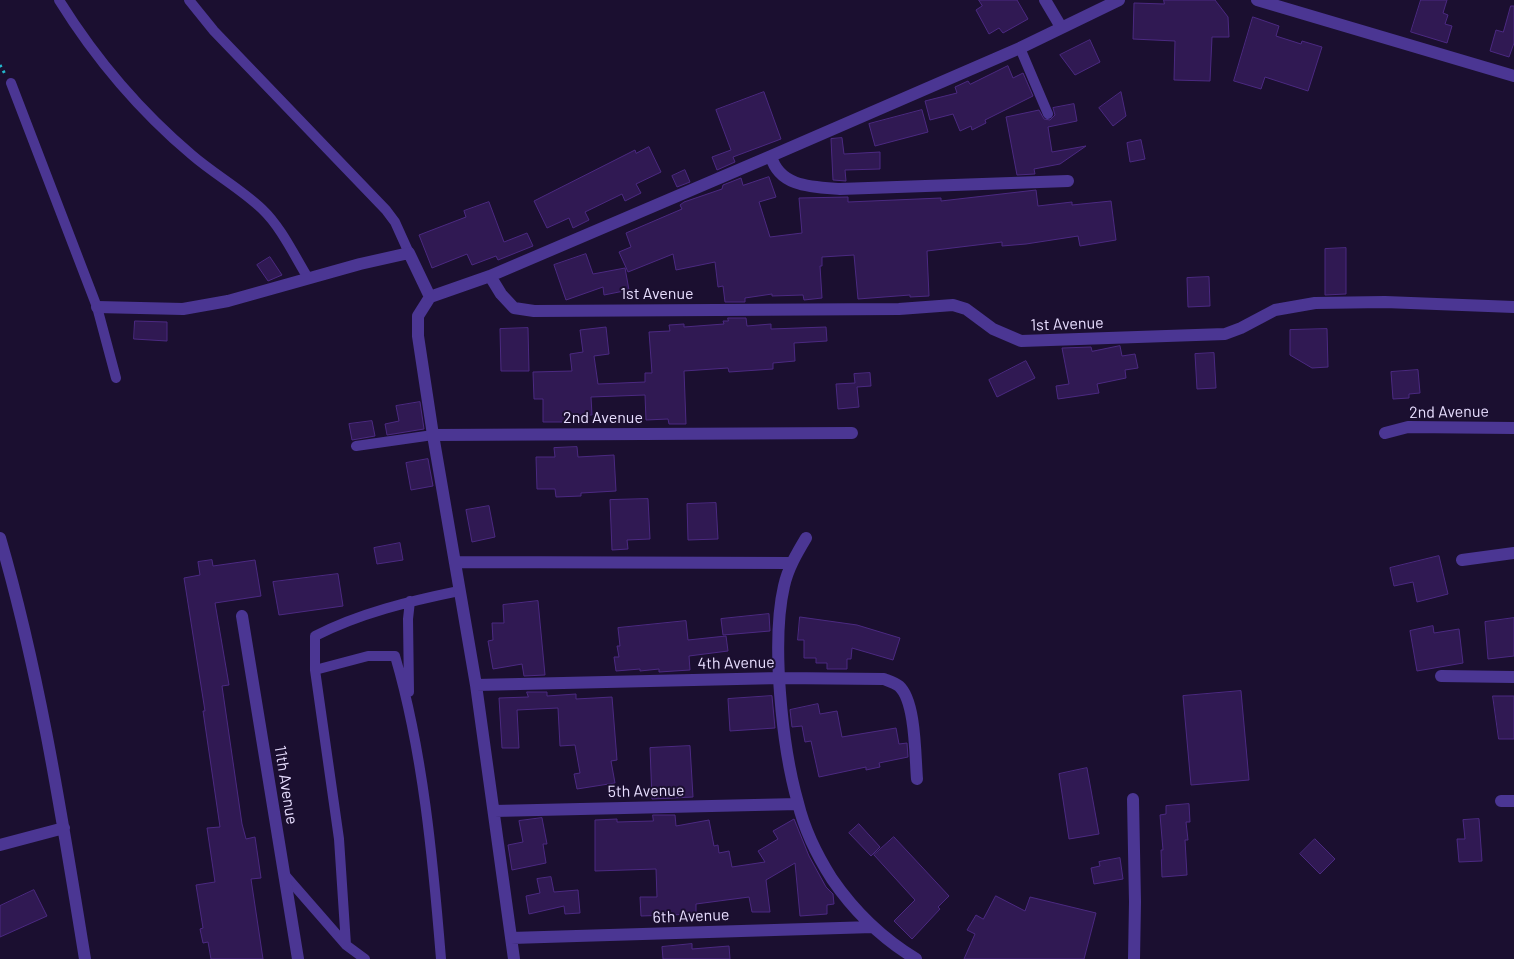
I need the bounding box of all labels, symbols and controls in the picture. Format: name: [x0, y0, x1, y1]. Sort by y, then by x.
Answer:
street label: 1st Avenue: [620, 284, 694, 304]
street label: 1st Avenue: [1030, 313, 1104, 335]
street label: 2nd Avenue: [1409, 402, 1489, 422]
street label: 2nd Avenue: [563, 408, 643, 428]
street label: 4th Avenue: [697, 653, 775, 673]
street label: 11th Avenue: [270, 744, 302, 826]
street label: 5th Avenue: [607, 781, 685, 801]
street label: 6th Avenue: [652, 905, 730, 927]

